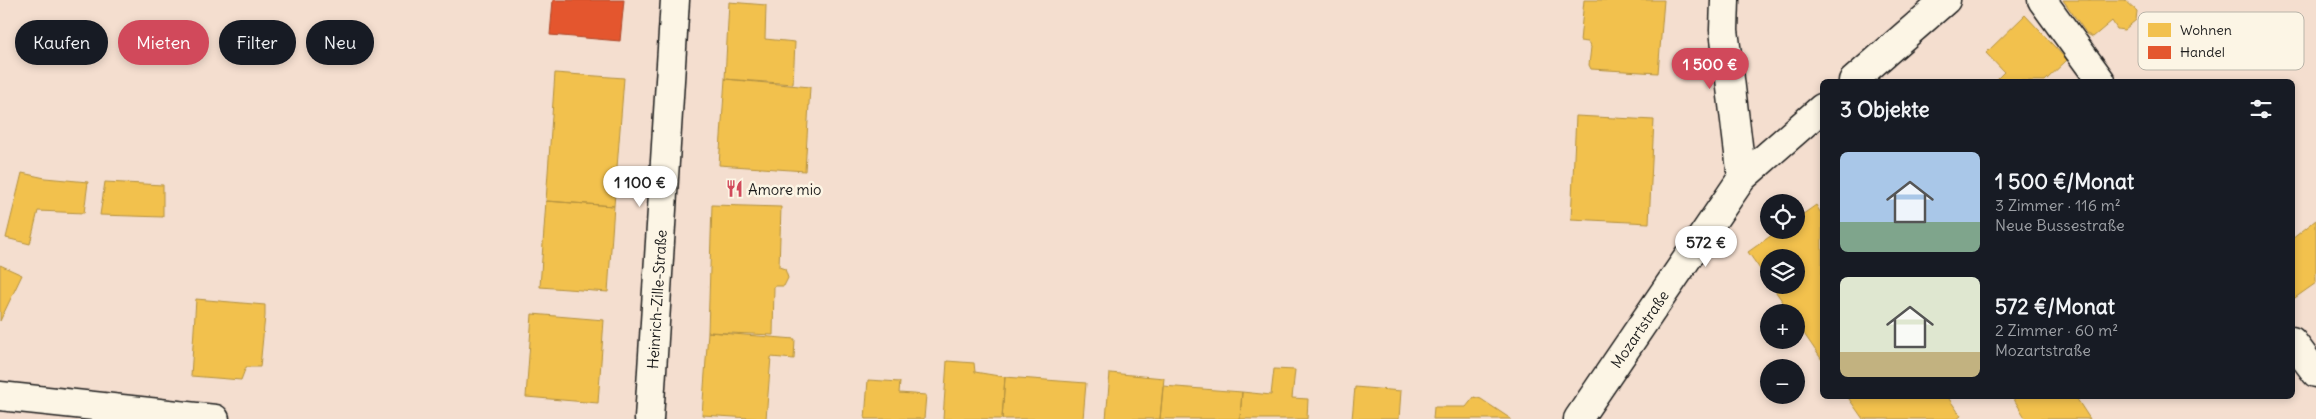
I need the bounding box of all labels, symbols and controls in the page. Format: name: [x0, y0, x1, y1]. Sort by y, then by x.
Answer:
legend: [2138, 12, 2304, 70]
chip: Kaufen: [15, 20, 108, 65]
chip: Mieten: [118, 20, 209, 65]
chip: Filter: [219, 20, 296, 65]
chip: Neu: [306, 20, 374, 65]
text: Wohnen: [2180, 21, 2232, 39]
text: Handel: [2180, 43, 2225, 61]
pin: 1 500 €: [1664, 48, 1756, 90]
text: 1 500 €: [1683, 54, 1737, 74]
icon: filters: [2247, 95, 2275, 123]
text: 3 Objekte: [1840, 96, 1930, 123]
pin: 1 100 €: [594, 166, 686, 208]
text: 1 500 €/Monat: [1995, 168, 2134, 195]
text: 1 100 €: [614, 172, 666, 192]
icon: home: [1880, 172, 1940, 232]
restaurant icon: Amore mio: [724, 179, 744, 199]
place label: Amore mio: [748, 180, 822, 199]
map controls: [1760, 194, 1805, 404]
button: locate: [1760, 194, 1805, 239]
text: 3 Zimmer · 116 m²: [1995, 195, 2121, 215]
text: Neue Bussestraße: [1995, 215, 2125, 235]
pin: 572 €: [1671, 226, 1741, 268]
street label: Heinrich-Zille-Straße: [643, 229, 670, 369]
text: 572 €: [1686, 232, 1726, 252]
button: layers: [1760, 249, 1805, 294]
street label: Mozartstraße: [1606, 286, 1672, 371]
text: 572 €/Monat: [1995, 293, 2115, 320]
icon: home: [1880, 297, 1940, 357]
button: +: [1760, 304, 1805, 349]
text: 2 Zimmer · 60 m²: [1995, 320, 2118, 340]
text: Mozartstraße: [1995, 340, 2091, 360]
button: −: [1760, 359, 1805, 404]

